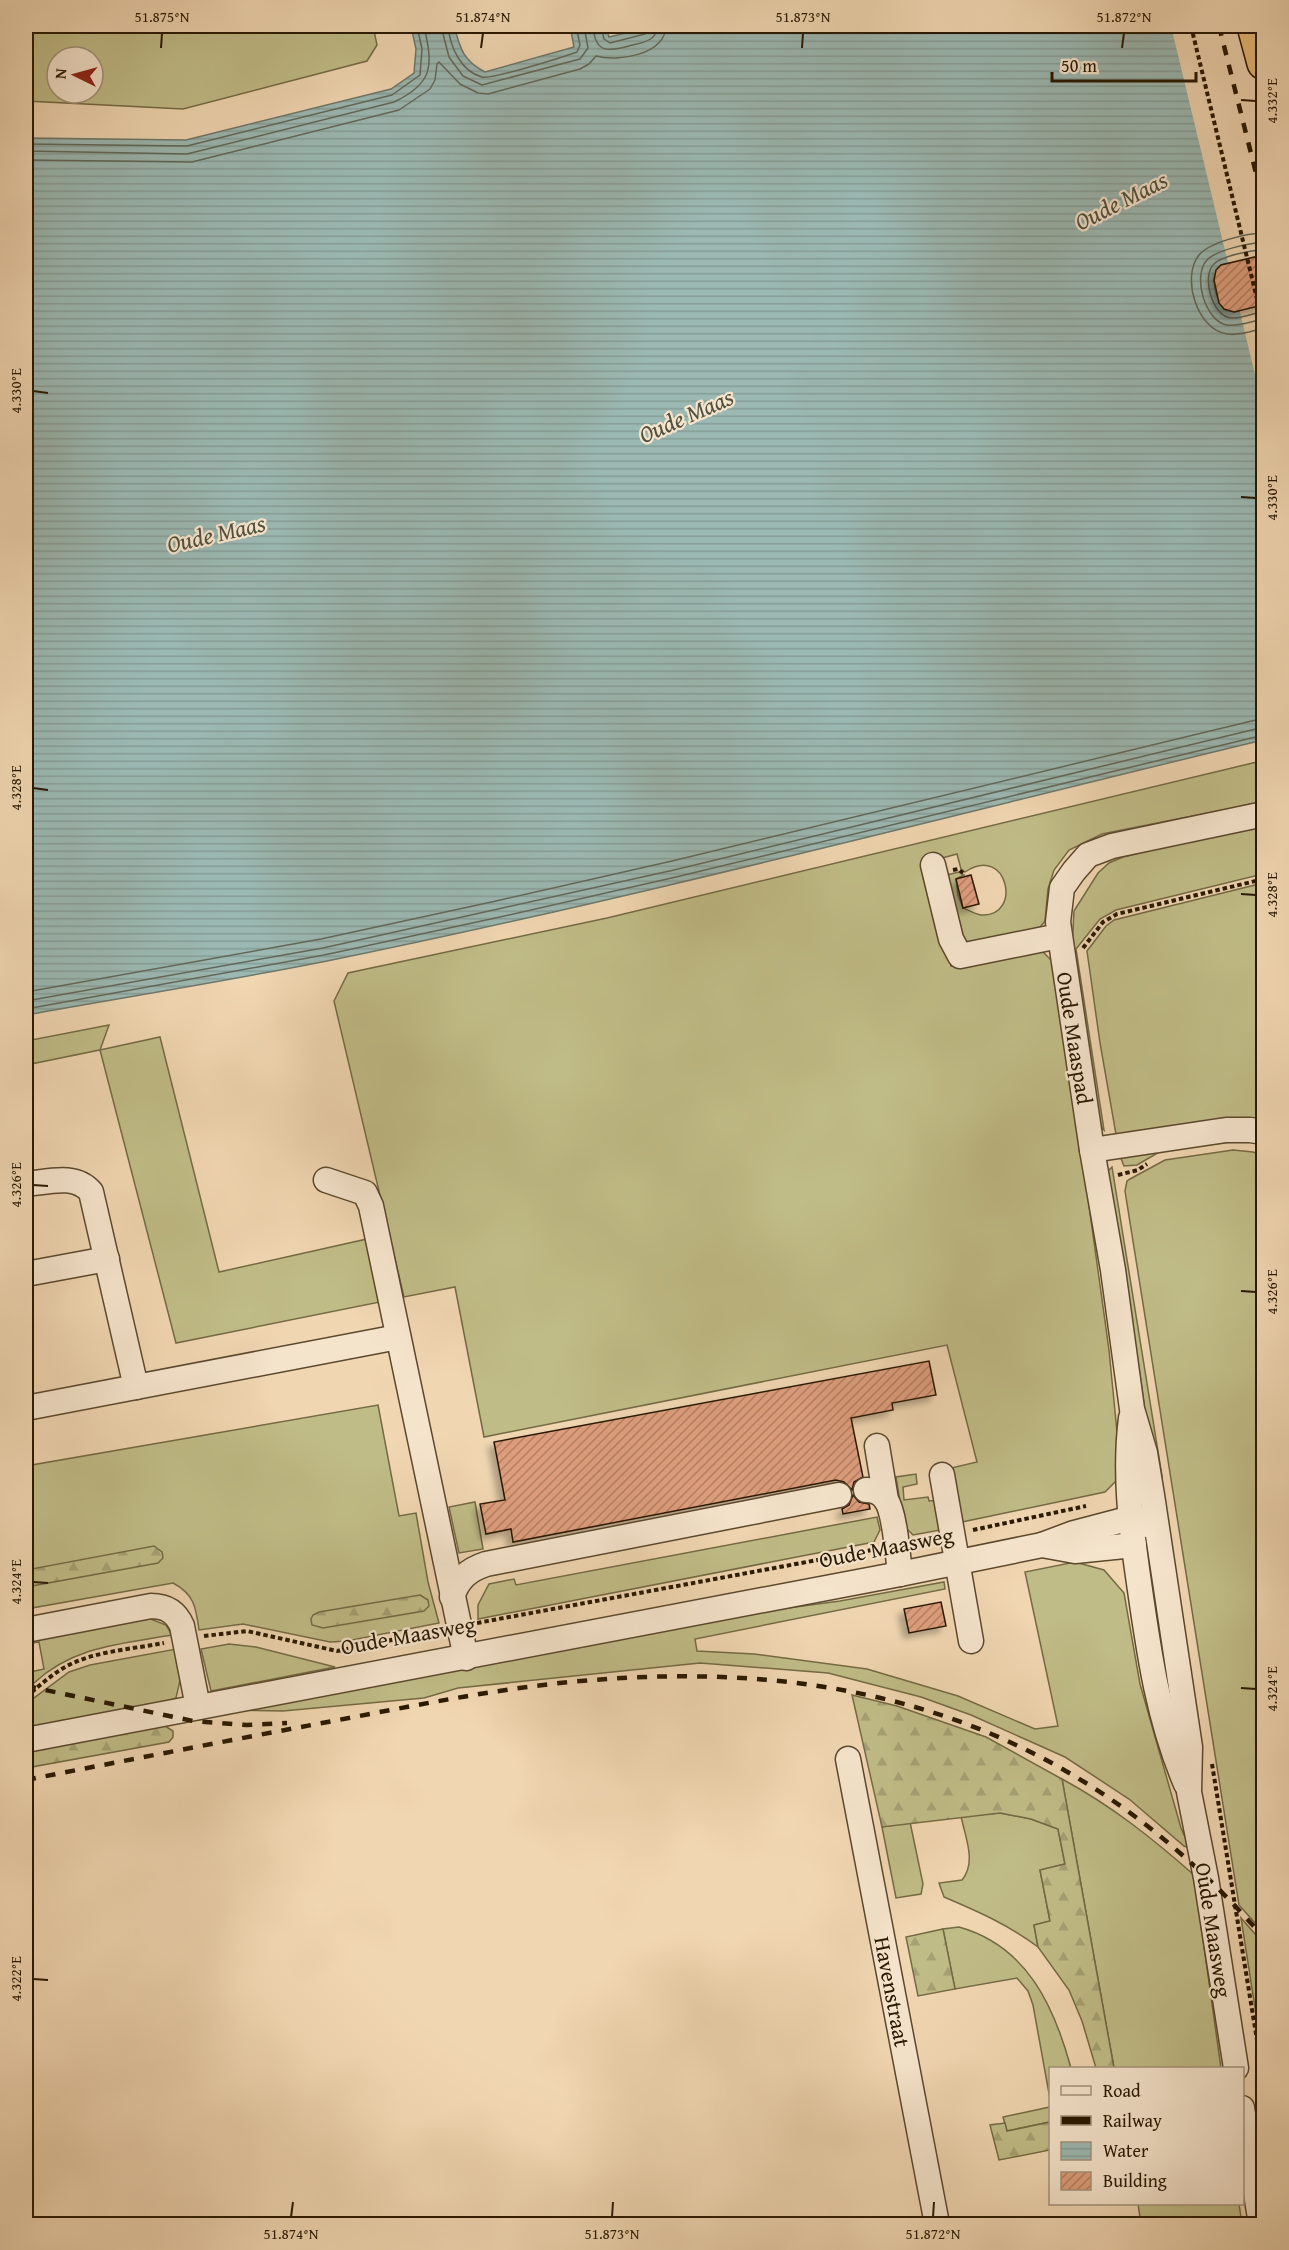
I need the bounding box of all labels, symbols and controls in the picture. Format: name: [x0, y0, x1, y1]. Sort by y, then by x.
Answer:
text: 51.875°N: [135, 6, 190, 27]
text: 51.874°N: [456, 6, 511, 27]
text: 51.873°N: [776, 6, 831, 27]
text: 51.872°N: [1097, 6, 1152, 27]
north arrow: [45, 45, 105, 105]
scale bar: [1052, 45, 1196, 83]
text: 50 m: [1061, 52, 1097, 79]
text: N: [48, 67, 73, 80]
text: 4.332°E: [1261, 78, 1282, 124]
water label: Oude Maas: [1068, 162, 1174, 239]
text: 4.330°E: [5, 368, 26, 414]
water label: Oude Maas: [633, 379, 739, 452]
text: 4.330°E: [1261, 475, 1282, 521]
water label: Oude Maas: [163, 505, 269, 562]
text: 4.328°E: [5, 765, 26, 811]
text: 4.328°E: [1261, 872, 1282, 918]
street label: Oude Maaspad: [1049, 969, 1101, 1107]
text: 4.326°E: [5, 1162, 26, 1208]
text: 4.326°E: [1261, 1269, 1282, 1315]
street label: Oude Maasweg: [816, 1518, 956, 1576]
text: 4.324°E: [5, 1559, 26, 1605]
street label: Oude Maasweg: [338, 1607, 478, 1663]
text: 4.324°E: [1261, 1666, 1282, 1712]
street label: Oude Maasweg: [1188, 1860, 1240, 2000]
street label: Havenstraat: [866, 1934, 919, 2050]
text: 4.322°E: [5, 1956, 26, 2002]
legend: [1049, 2067, 1244, 2205]
text: Road: [1103, 2077, 1141, 2104]
text: Railway: [1103, 2107, 1162, 2134]
text: Water: [1103, 2137, 1149, 2164]
text: Building: [1103, 2167, 1167, 2194]
text: 51.874°N: [264, 2223, 319, 2244]
text: 51.873°N: [585, 2223, 640, 2244]
text: 51.872°N: [906, 2223, 961, 2244]

